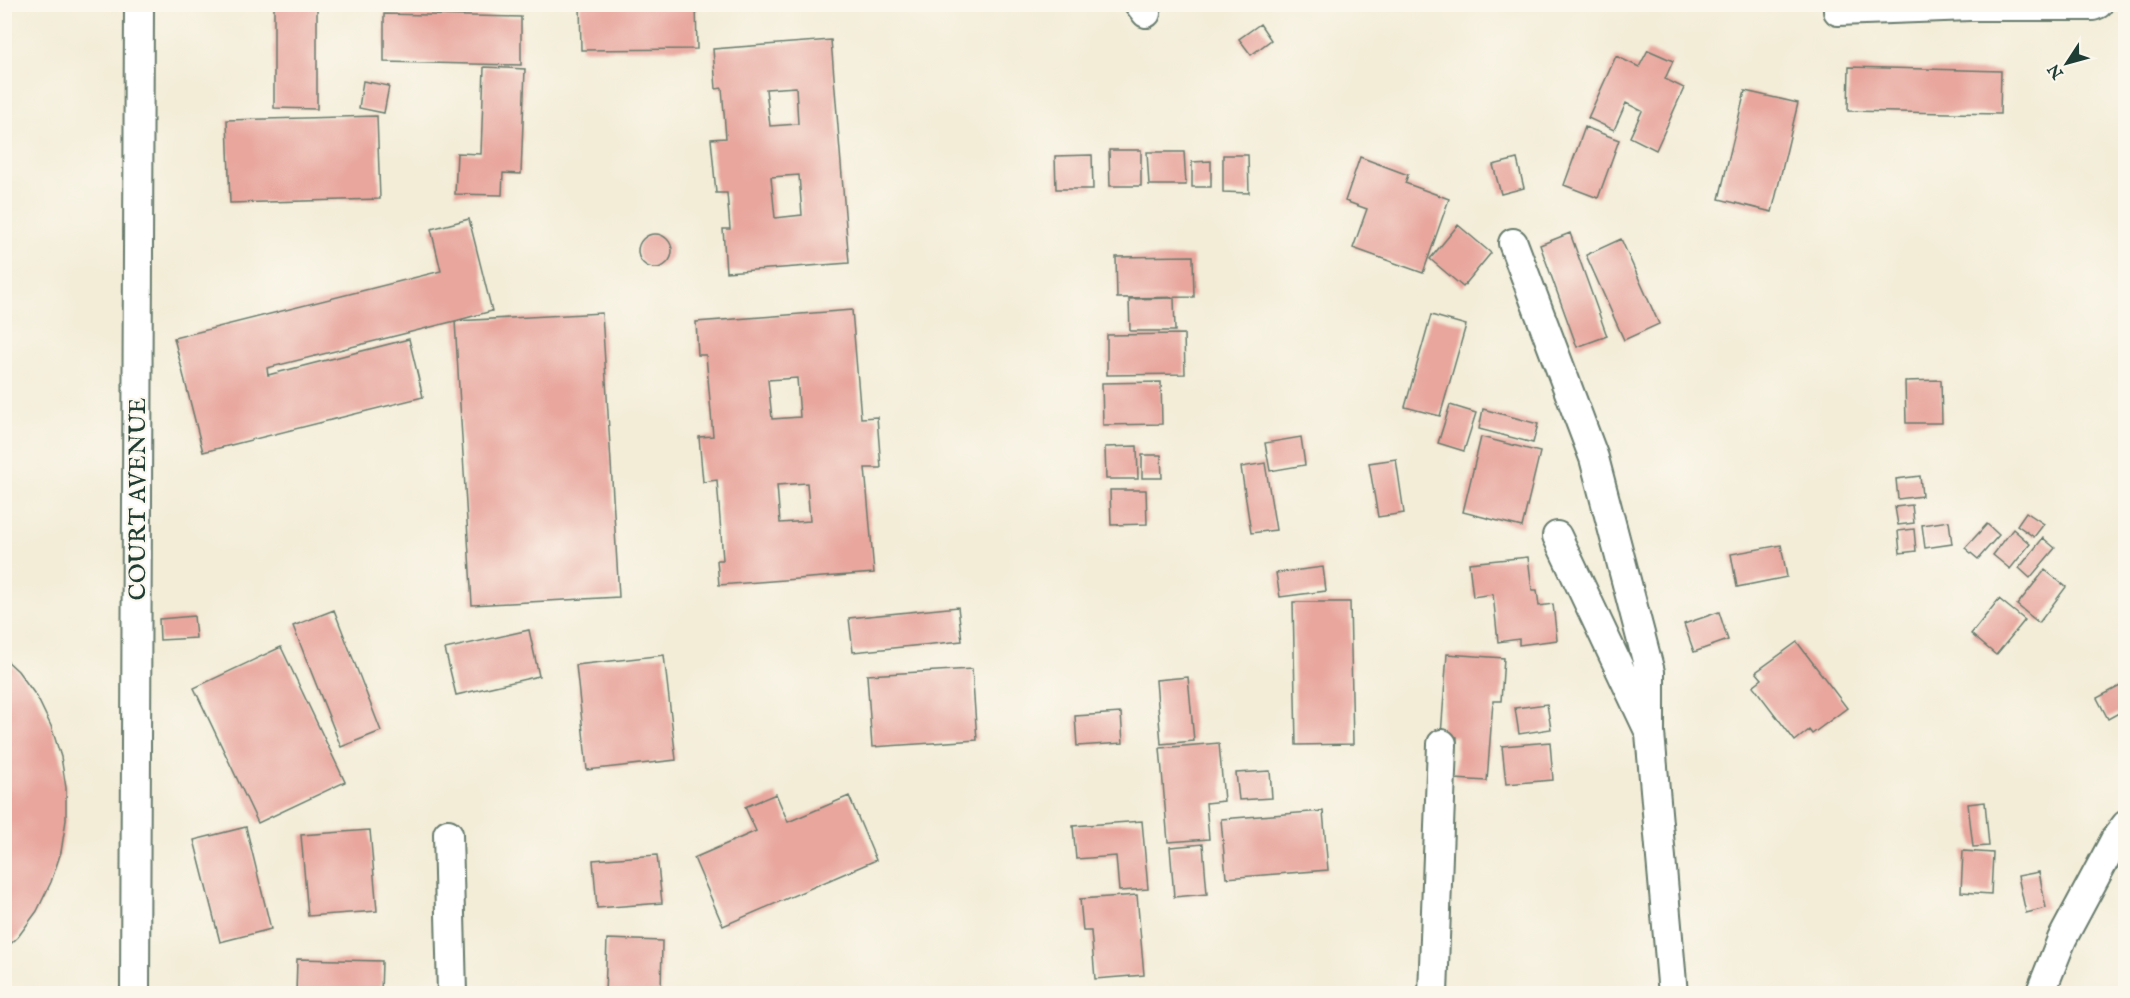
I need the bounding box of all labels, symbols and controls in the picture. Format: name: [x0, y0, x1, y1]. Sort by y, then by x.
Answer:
north arrow: [2037, 33, 2097, 93]
text: N: [2044, 59, 2069, 83]
street label: COURT AVENUE: [123, 398, 154, 600]

